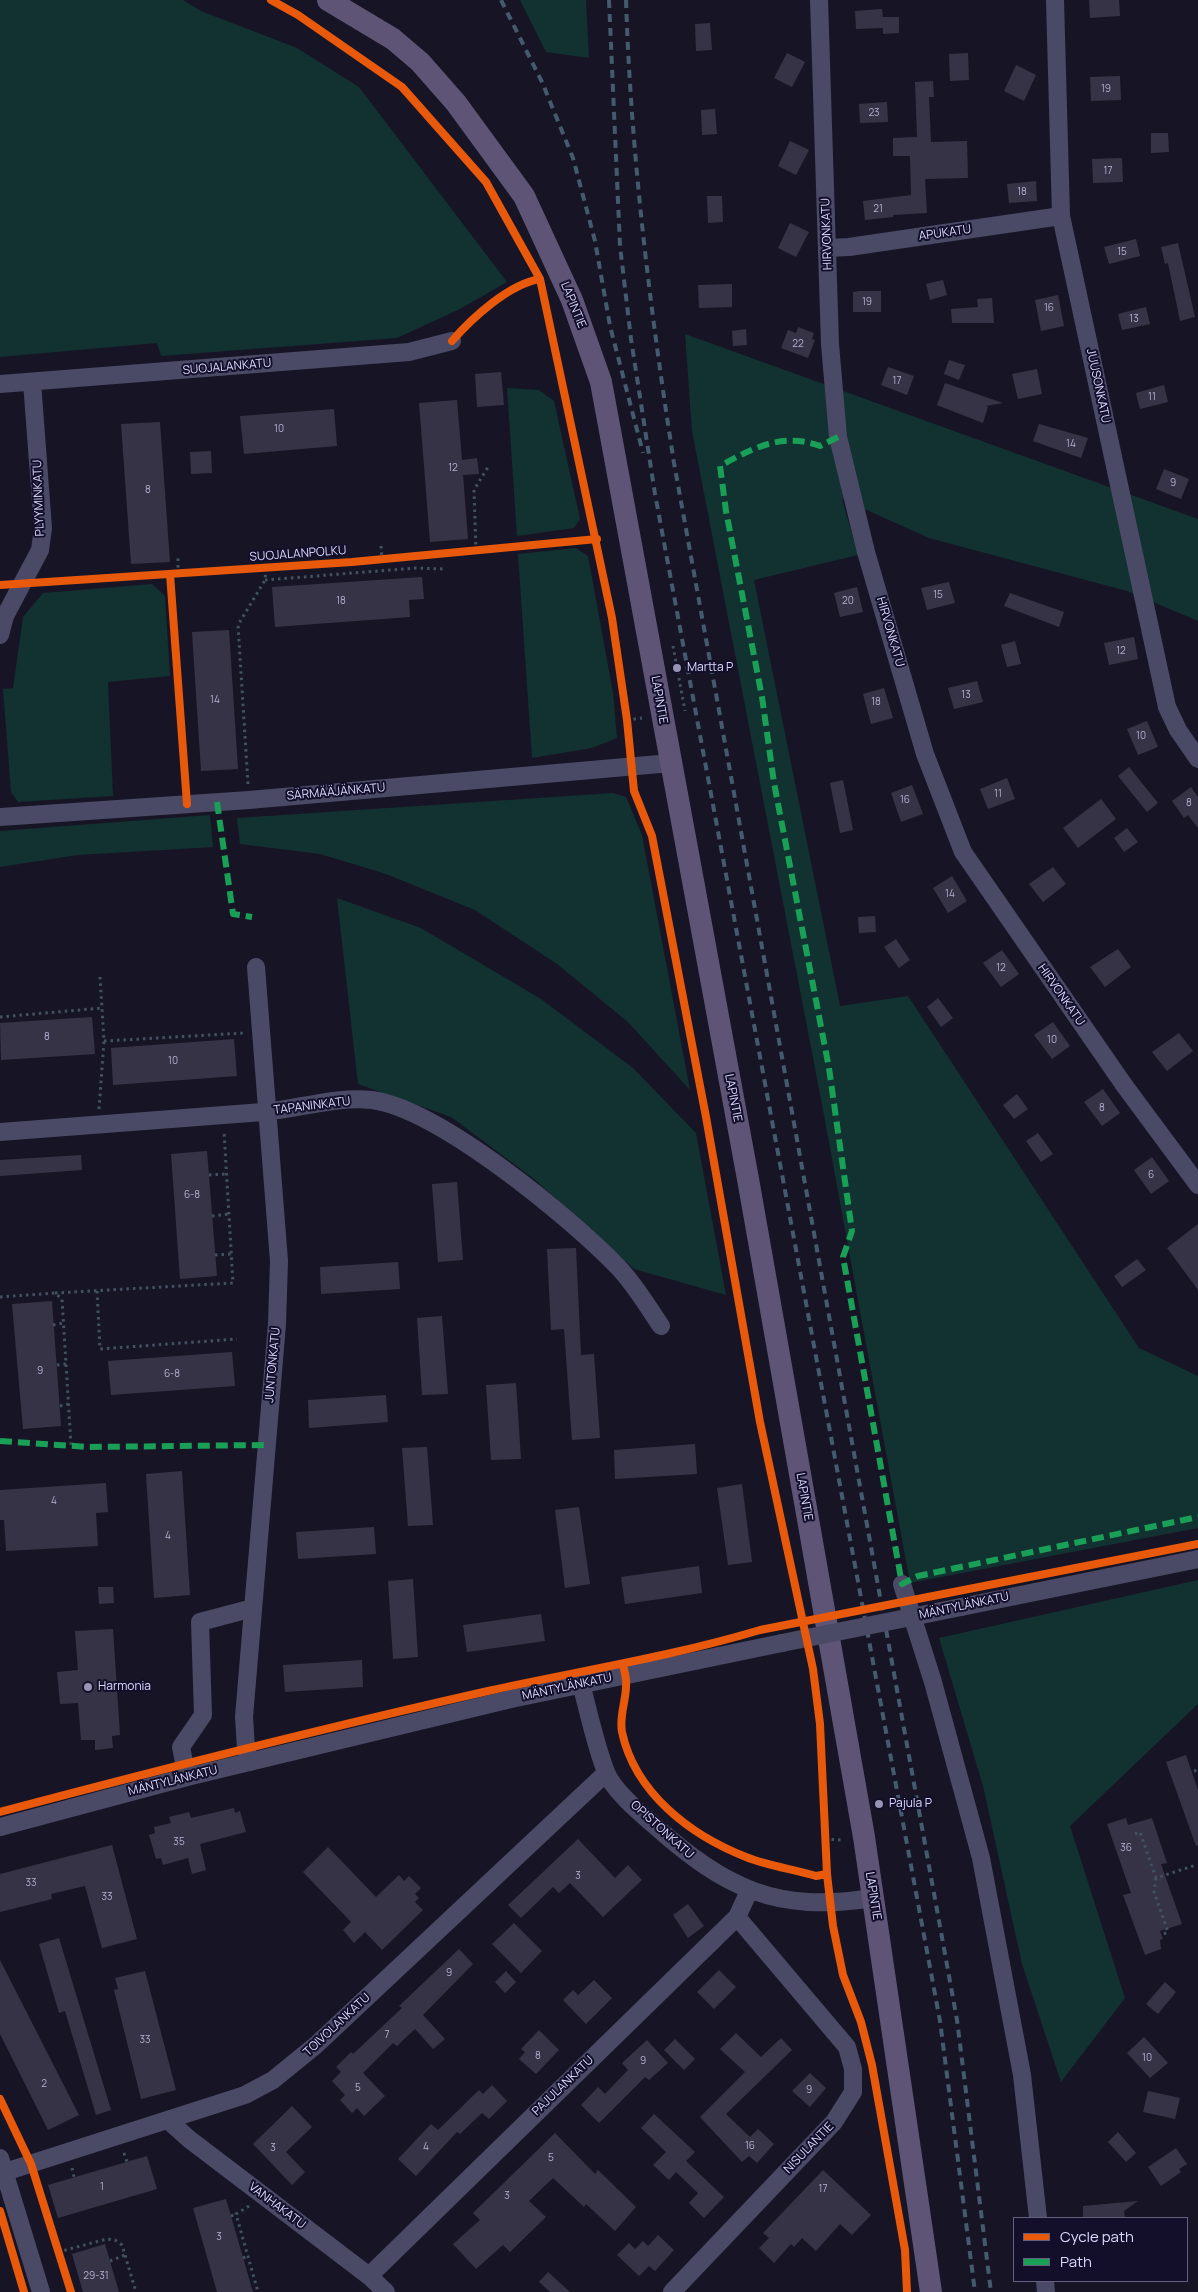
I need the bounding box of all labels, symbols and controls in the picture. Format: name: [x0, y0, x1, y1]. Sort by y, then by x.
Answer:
house number: 19: [1101, 83, 1111, 95]
house number: 23: [868, 107, 880, 119]
house number: 17: [1104, 165, 1112, 177]
house number: 18: [1017, 186, 1027, 198]
street label: HIRVONKATU: [819, 198, 835, 270]
house number: 21: [873, 203, 883, 215]
street label: APUKATU: [918, 222, 972, 244]
house number: 15: [1117, 246, 1127, 258]
street label: LAPINTIE: [557, 280, 589, 330]
house number: 19: [862, 296, 872, 308]
house number: 16: [1044, 302, 1054, 314]
house number: 13: [1129, 313, 1139, 325]
house number: 22: [792, 338, 804, 350]
street label: JUUSONKATU: [1083, 347, 1113, 425]
street label: SUOJALANKATU: [182, 356, 272, 378]
house number: 17: [893, 375, 901, 387]
house number: 11: [1148, 391, 1156, 403]
house number: 10: [274, 423, 284, 435]
house number: 14: [1066, 438, 1076, 450]
street label: PLYYMINKATU: [30, 459, 48, 537]
house number: 12: [448, 462, 458, 474]
house number: 9: [1170, 477, 1176, 489]
house number: 8: [145, 484, 151, 496]
street label: SUOJALANPOLKU: [249, 543, 347, 565]
house number: 15: [933, 589, 943, 601]
house number: 18: [336, 595, 346, 607]
house number: 20: [842, 595, 854, 607]
street label: HIRVONKATU: [873, 595, 907, 669]
house number: 12: [1116, 645, 1126, 657]
place label: Martta P: [687, 661, 733, 675]
marker: Martta P: [671, 662, 683, 674]
street label: LAPINTIE: [648, 675, 670, 725]
house number: 13: [961, 689, 971, 701]
house number: 14: [210, 694, 220, 706]
house number: 18: [871, 696, 881, 708]
house number: 10: [1136, 730, 1146, 742]
street label: SÄRMÄÄJÄNKATU: [286, 781, 386, 803]
house number: 11: [994, 788, 1002, 800]
house number: 16: [900, 794, 910, 806]
house number: 8: [1186, 797, 1192, 809]
house number: 14: [945, 888, 955, 900]
street label: HIRVONKATU: [1034, 961, 1088, 1029]
house number: 12: [996, 962, 1006, 974]
house number: 8: [44, 1031, 50, 1043]
house number: 10: [1047, 1034, 1057, 1046]
house number: 10: [168, 1055, 178, 1067]
street label: LAPINTIE: [721, 1073, 745, 1123]
street label: TAPANINKATU: [273, 1094, 351, 1118]
house number: 8: [1099, 1102, 1105, 1114]
house number: 6: [1148, 1169, 1154, 1181]
house number: 6-8: [184, 1189, 200, 1201]
street label: JUNTONKATU: [263, 1327, 283, 1403]
house number: 9: [37, 1365, 43, 1377]
house number: 6-8: [164, 1368, 180, 1380]
street label: LAPINTIE: [793, 1472, 815, 1522]
house number: 4: [51, 1495, 57, 1507]
house number: 4: [165, 1530, 171, 1542]
street label: MÄNTYLÄNKATU: [918, 1589, 1010, 1623]
street label: MÄNTYLÄNKATU: [521, 1670, 613, 1704]
place label: Harmonia: [98, 1680, 151, 1694]
marker: Harmonia: [82, 1681, 94, 1693]
street label: MÄNTYLÄNKATU: [127, 1763, 219, 1799]
place label: Pajula P: [889, 1797, 932, 1811]
street label: OPISTONKATU: [628, 1798, 696, 1862]
marker: Pajula P: [873, 1798, 885, 1810]
house number: 35: [173, 1836, 185, 1848]
house number: 36: [1120, 1842, 1132, 1854]
house number: 3: [575, 1870, 581, 1882]
street label: LAPINTIE: [862, 1871, 884, 1921]
house number: 33: [25, 1877, 37, 1889]
house number: 33: [101, 1891, 113, 1903]
house number: 9: [446, 1967, 452, 1979]
street label: TOIVOLANKATU: [301, 1990, 373, 2060]
house number: 7: [384, 2029, 390, 2041]
house number: 33: [139, 2034, 151, 2046]
house number: 8: [535, 2050, 541, 2062]
house number: 10: [1142, 2052, 1152, 2064]
street label: PAJULANKATU: [529, 2053, 597, 2119]
house number: 9: [640, 2055, 646, 2067]
house number: 2: [41, 2078, 47, 2090]
house number: 5: [355, 2082, 361, 2094]
house number: 9: [806, 2084, 812, 2096]
street label: NISULANTIE: [781, 2119, 837, 2177]
house number: 16: [745, 2140, 755, 2152]
house number: 4: [423, 2141, 429, 2153]
house number: 3: [270, 2142, 276, 2154]
house number: 5: [548, 2152, 554, 2164]
street label: VANHAKATU: [246, 2180, 308, 2232]
house number: 1: [100, 2181, 104, 2193]
house number: 17: [819, 2183, 827, 2195]
house number: 3: [504, 2190, 510, 2202]
legend: [1013, 2217, 1188, 2282]
text: Cycle path: [1060, 2226, 1134, 2247]
house number: 3: [216, 2231, 222, 2243]
text: Path: [1060, 2251, 1092, 2272]
house number: 29-31: [83, 2270, 109, 2282]

